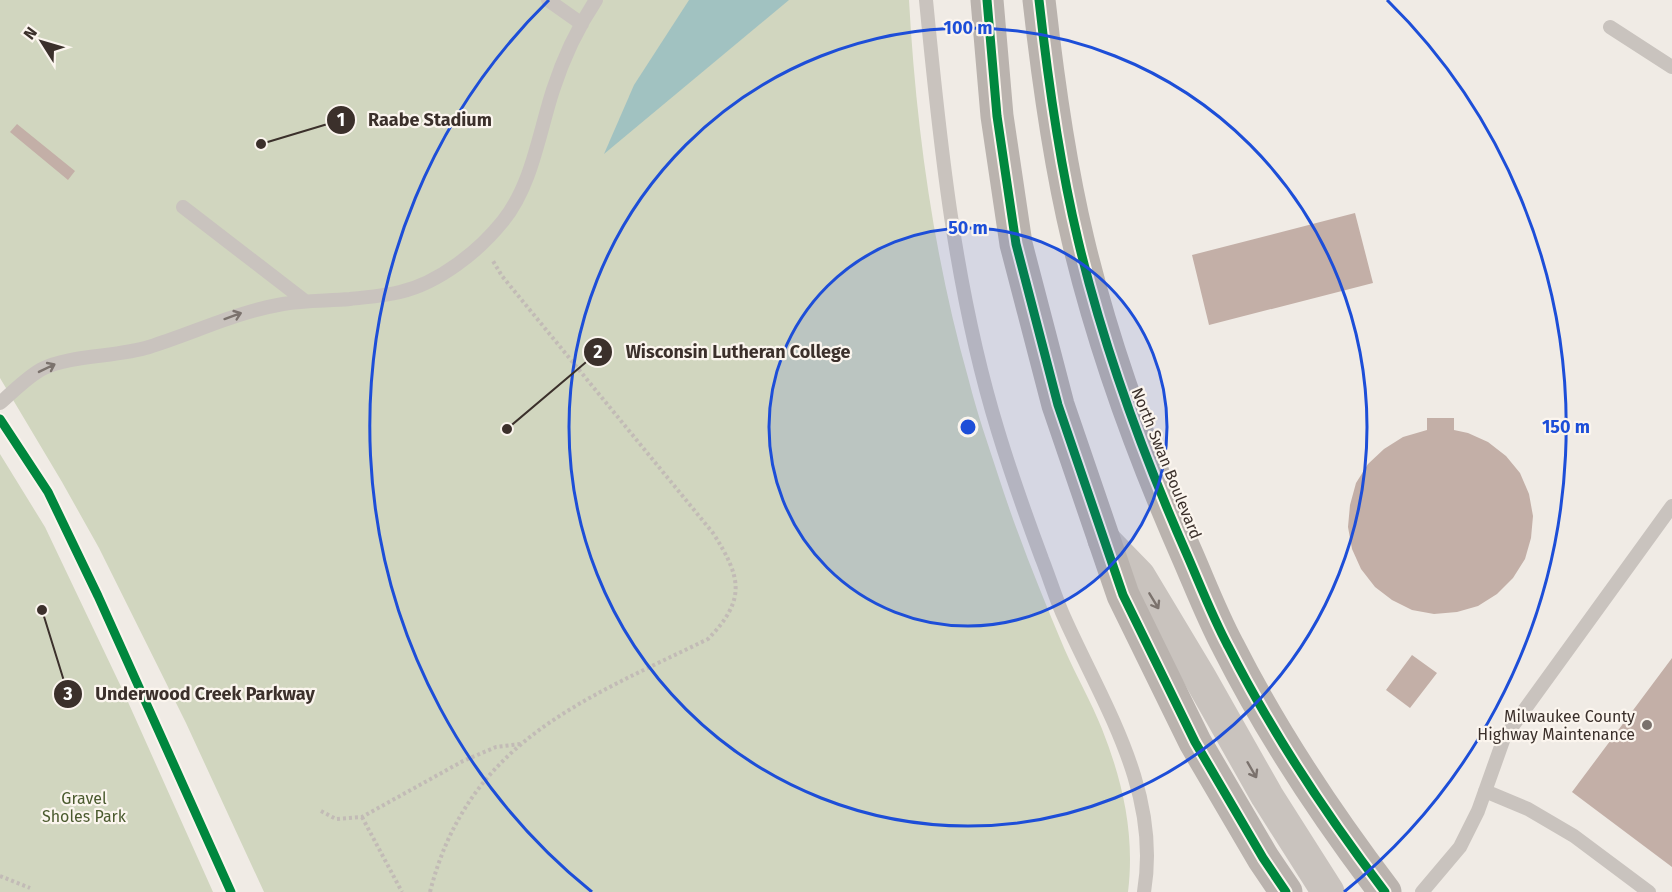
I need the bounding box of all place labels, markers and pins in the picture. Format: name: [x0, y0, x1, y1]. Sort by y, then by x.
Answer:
callout: Raabe Stadium: [326, 102, 504, 138]
callout: Wisconsin Lutheran College: [583, 334, 862, 370]
centre of rings: [958, 417, 978, 437]
callout: Underwood Creek Parkway: [53, 676, 327, 712]
place label: Milwaukee County Highway Maintenance: [1477, 707, 1635, 744]
marker: Milwaukee County Highway Maintenance: [1640, 718, 1654, 732]

